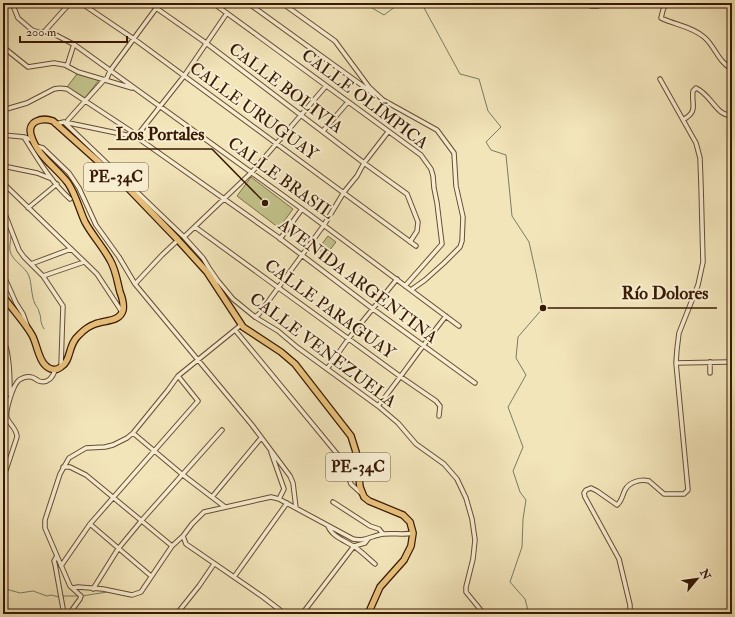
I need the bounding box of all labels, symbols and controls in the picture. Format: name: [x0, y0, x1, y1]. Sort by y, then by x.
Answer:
scale bar: [20, 18, 127, 44]
text: 200 m: [26, 25, 57, 40]
street label: CALLE BOLIVIA: [225, 38, 347, 138]
street label: CALLE OLÍMPICA: [298, 44, 433, 154]
street label: CALLE URUGUAY: [186, 57, 323, 165]
callout: Los Portales: [108, 119, 212, 149]
text: Los Portales: [116, 123, 204, 146]
street label: CALLE BRASIL: [224, 132, 339, 224]
road number: PE-34C: [84, 163, 148, 191]
street label: AVENIDA ARGENTINA: [274, 214, 442, 348]
street label: CALLE PARAGUAY: [260, 254, 400, 364]
callout: Río Dolores: [614, 278, 717, 308]
text: Río Dolores: [622, 282, 708, 305]
street label: CALLE VENEZUELA: [246, 288, 401, 412]
road number: PE-34C: [326, 453, 390, 481]
north arrow: [677, 559, 717, 599]
text: N: [697, 566, 714, 583]

